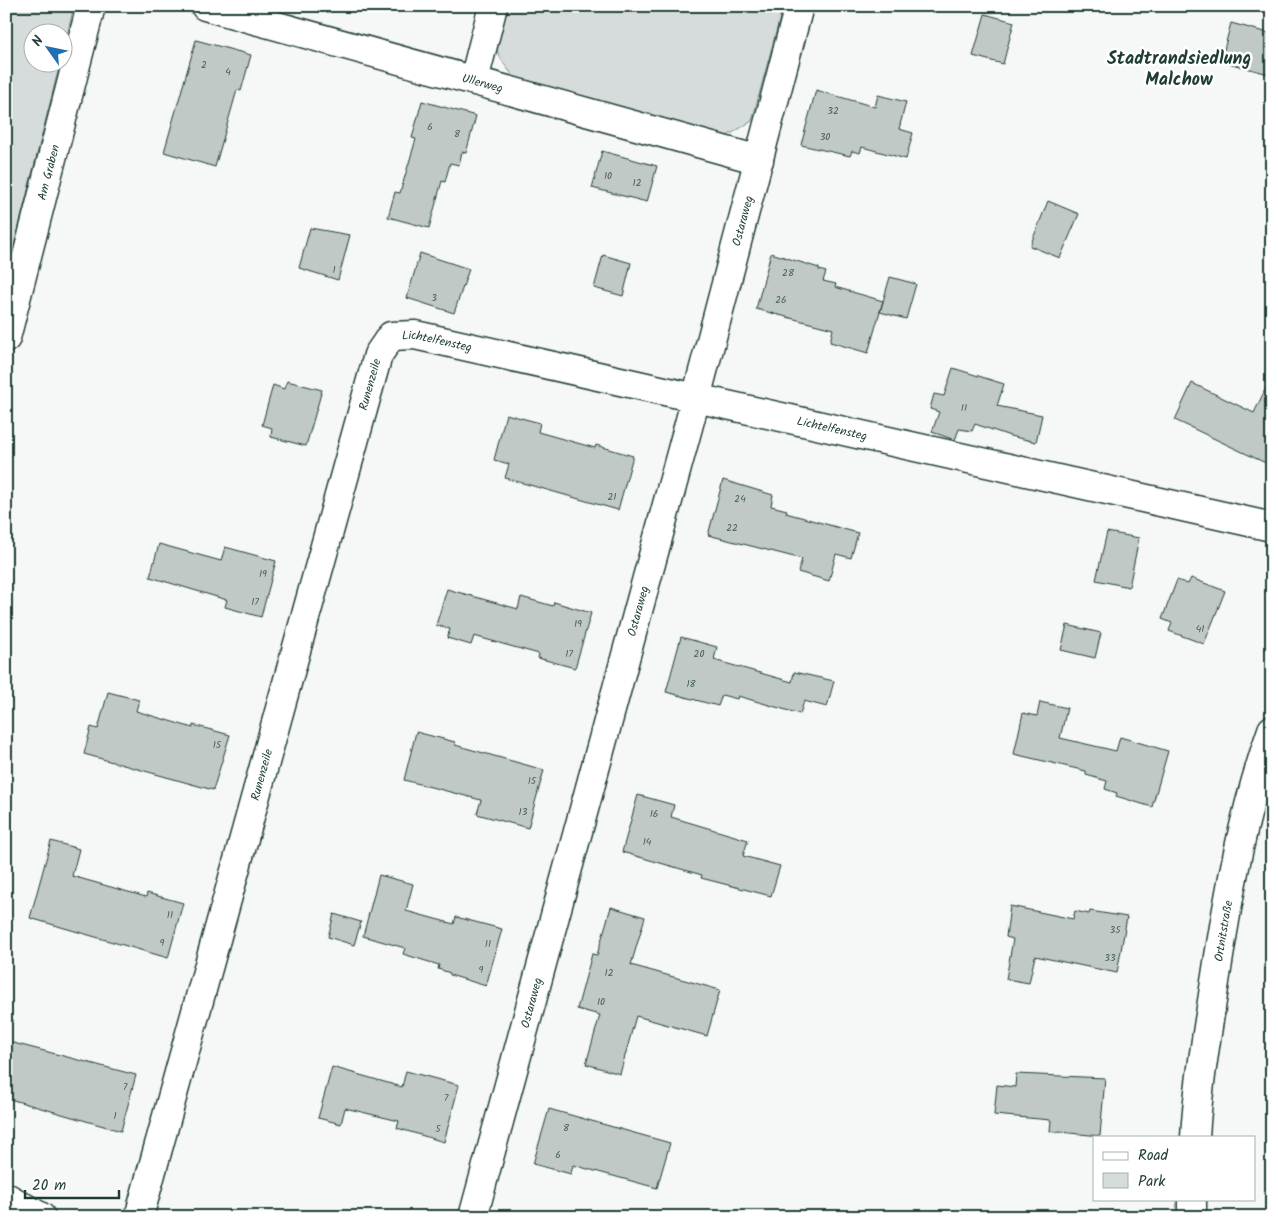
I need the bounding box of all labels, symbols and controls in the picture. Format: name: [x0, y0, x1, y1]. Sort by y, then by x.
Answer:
north arrow: [22, 22, 72, 72]
text: N: [26, 32, 50, 51]
district label: Stadtrandsiedlung Malchow: [1107, 45, 1251, 95]
house number: 2: [201, 57, 207, 73]
house number: 4: [225, 64, 231, 80]
street label: Ullerweg: [460, 69, 505, 98]
house number: 32: [827, 103, 839, 119]
house number: 6: [427, 119, 433, 135]
house number: 8: [454, 126, 461, 142]
house number: 30: [820, 129, 830, 145]
street label: Am Graben: [33, 143, 65, 202]
house number: 10: [604, 168, 612, 184]
house number: 12: [633, 175, 642, 191]
street label: Ostaraweg: [727, 193, 759, 248]
house number: 1: [332, 262, 336, 278]
house number: 28: [782, 265, 795, 281]
house number: 3: [431, 290, 437, 306]
house number: 26: [775, 292, 787, 308]
street label: Lichtelfensteg: [401, 326, 474, 358]
street label: Runenzeile: [354, 356, 387, 413]
house number: 11: [961, 400, 967, 416]
street label: Lichtelfensteg: [795, 412, 869, 446]
house number: 21: [608, 489, 616, 505]
house number: 24: [734, 491, 746, 507]
house number: 22: [726, 520, 738, 536]
house number: 19: [259, 566, 267, 582]
street label: Ostaraweg: [623, 584, 654, 639]
house number: 17: [251, 594, 259, 610]
house number: 19: [574, 616, 582, 632]
house number: 41: [1196, 621, 1204, 637]
house number: 17: [565, 646, 573, 662]
house number: 20: [694, 646, 704, 662]
house number: 18: [686, 676, 697, 692]
house number: 15: [213, 737, 222, 753]
street label: Runenzeile: [246, 746, 279, 803]
house number: 15: [528, 773, 537, 789]
house number: 13: [519, 804, 528, 820]
house number: 16: [650, 806, 658, 822]
house number: 14: [643, 834, 652, 850]
street label: Ortnitstraße: [1209, 898, 1238, 963]
house number: 11: [167, 907, 173, 923]
house number: 35: [1109, 922, 1121, 938]
house number: 9: [160, 935, 165, 951]
house number: 11: [485, 936, 491, 952]
house number: 33: [1104, 950, 1116, 966]
house number: 9: [479, 962, 484, 978]
house number: 12: [605, 965, 614, 981]
street label: Ostaraweg: [516, 975, 548, 1030]
house number: 10: [597, 994, 605, 1010]
house number: 7: [123, 1079, 128, 1095]
house number: 7: [444, 1090, 449, 1106]
house number: 1: [113, 1108, 117, 1124]
house number: 8: [563, 1120, 570, 1136]
house number: 5: [435, 1121, 441, 1137]
legend: [1093, 1136, 1256, 1200]
text: Road: [1138, 1144, 1169, 1168]
house number: 6: [555, 1147, 561, 1163]
scale bar: [25, 1168, 119, 1200]
text: Park: [1138, 1170, 1166, 1194]
text: 20 m: [32, 1174, 66, 1198]

